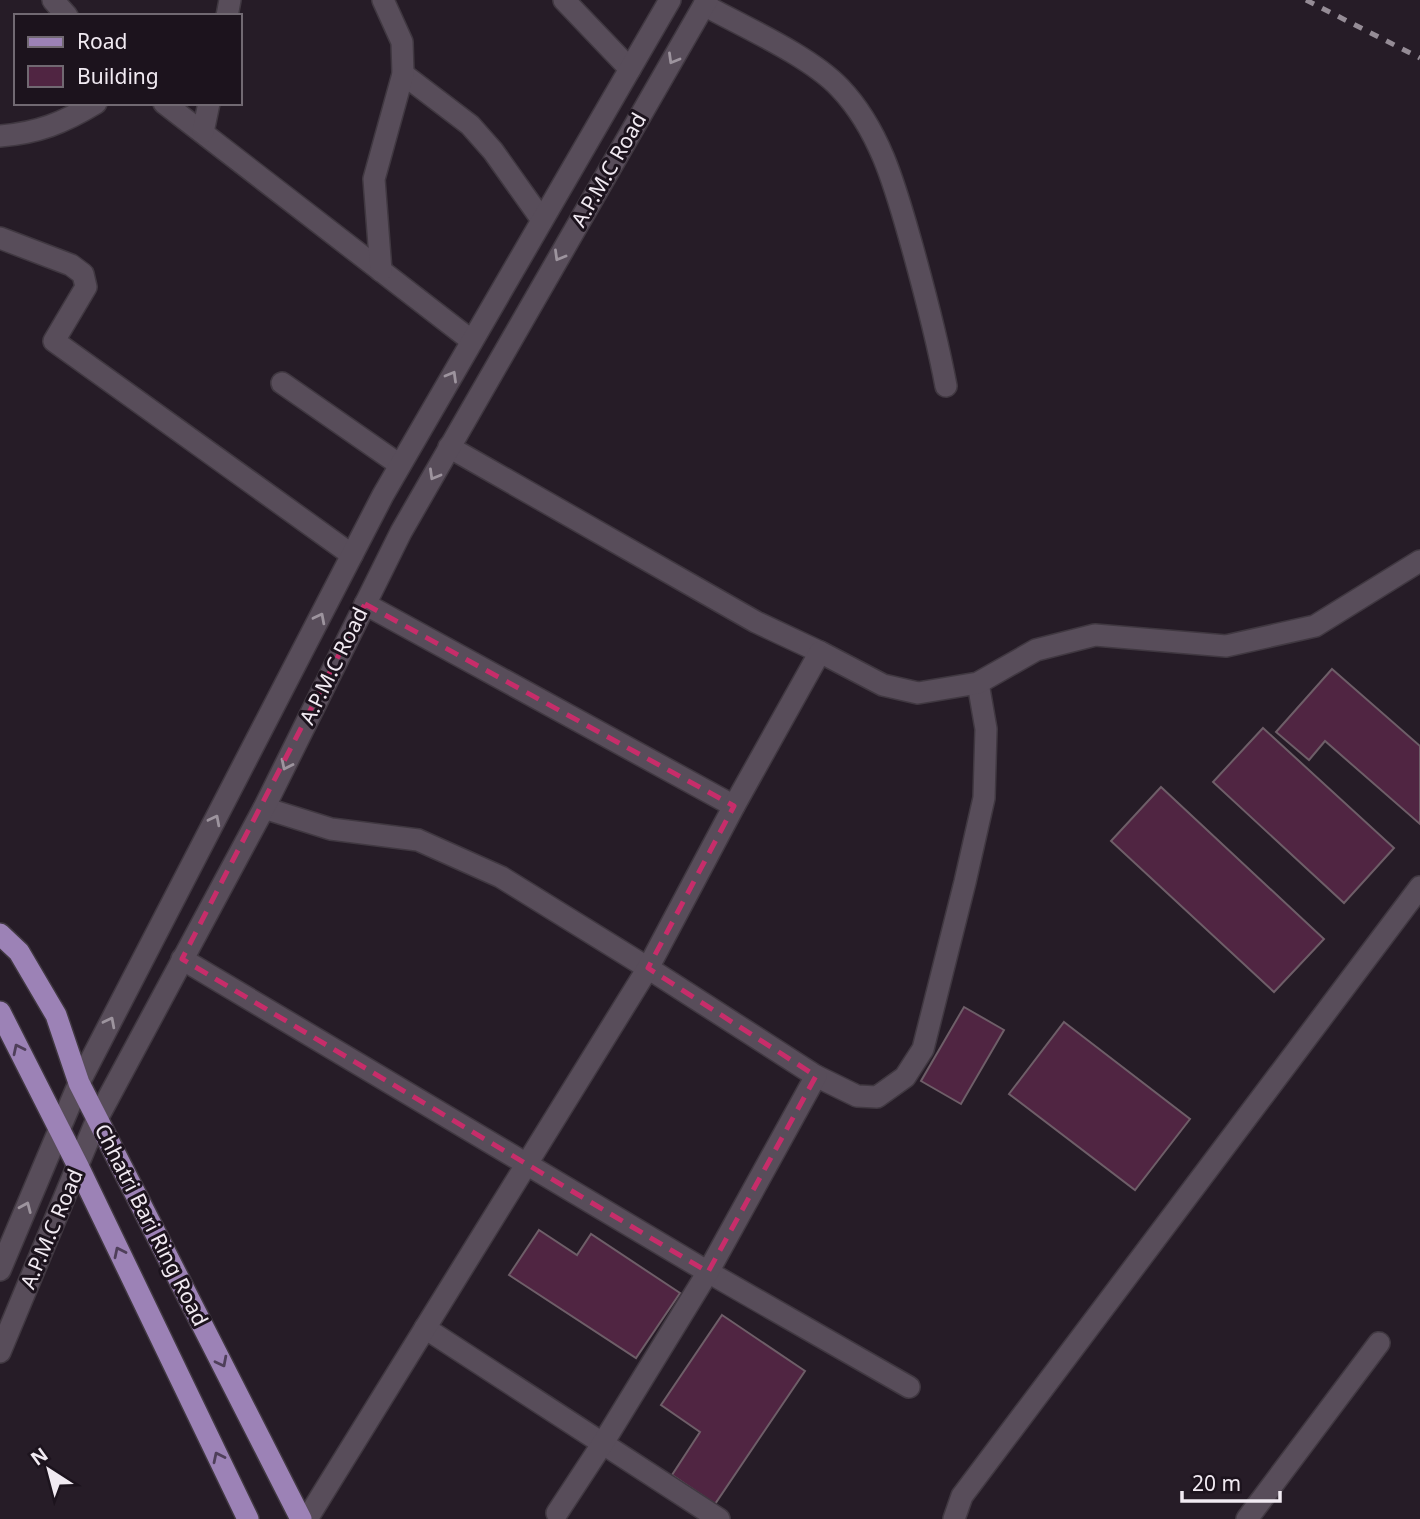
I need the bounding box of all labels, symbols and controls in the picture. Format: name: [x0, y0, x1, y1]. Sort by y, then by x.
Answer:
legend: [14, 14, 242, 105]
text: Road: [77, 27, 127, 55]
one-way arrow: [668, 52, 681, 65]
text: Building: [77, 62, 159, 90]
street label: A.P.M.C Road: [564, 107, 652, 232]
one-way arrow: [554, 249, 567, 262]
one-way arrow: [444, 370, 457, 383]
one-way arrow: [429, 467, 442, 480]
street label: A.P.M.C Road: [293, 602, 374, 729]
one-way arrow: [311, 613, 325, 625]
one-way arrow: [280, 758, 294, 770]
one-way arrow: [207, 815, 220, 827]
one-way arrow: [102, 1017, 116, 1029]
one-way arrow: [13, 1044, 27, 1056]
street label: Chhatri Bari Ring Road: [89, 1119, 215, 1330]
street label: A.P.M.C Road: [13, 1164, 89, 1293]
one-way arrow: [18, 1201, 32, 1213]
one-way arrow: [114, 1247, 128, 1259]
one-way arrow: [213, 1355, 227, 1367]
north arrow: [14, 1435, 84, 1505]
text: N: [25, 1441, 53, 1471]
one-way arrow: [212, 1452, 226, 1465]
scale bar: [1182, 1460, 1280, 1504]
text: 20 m: [1192, 1469, 1241, 1497]

